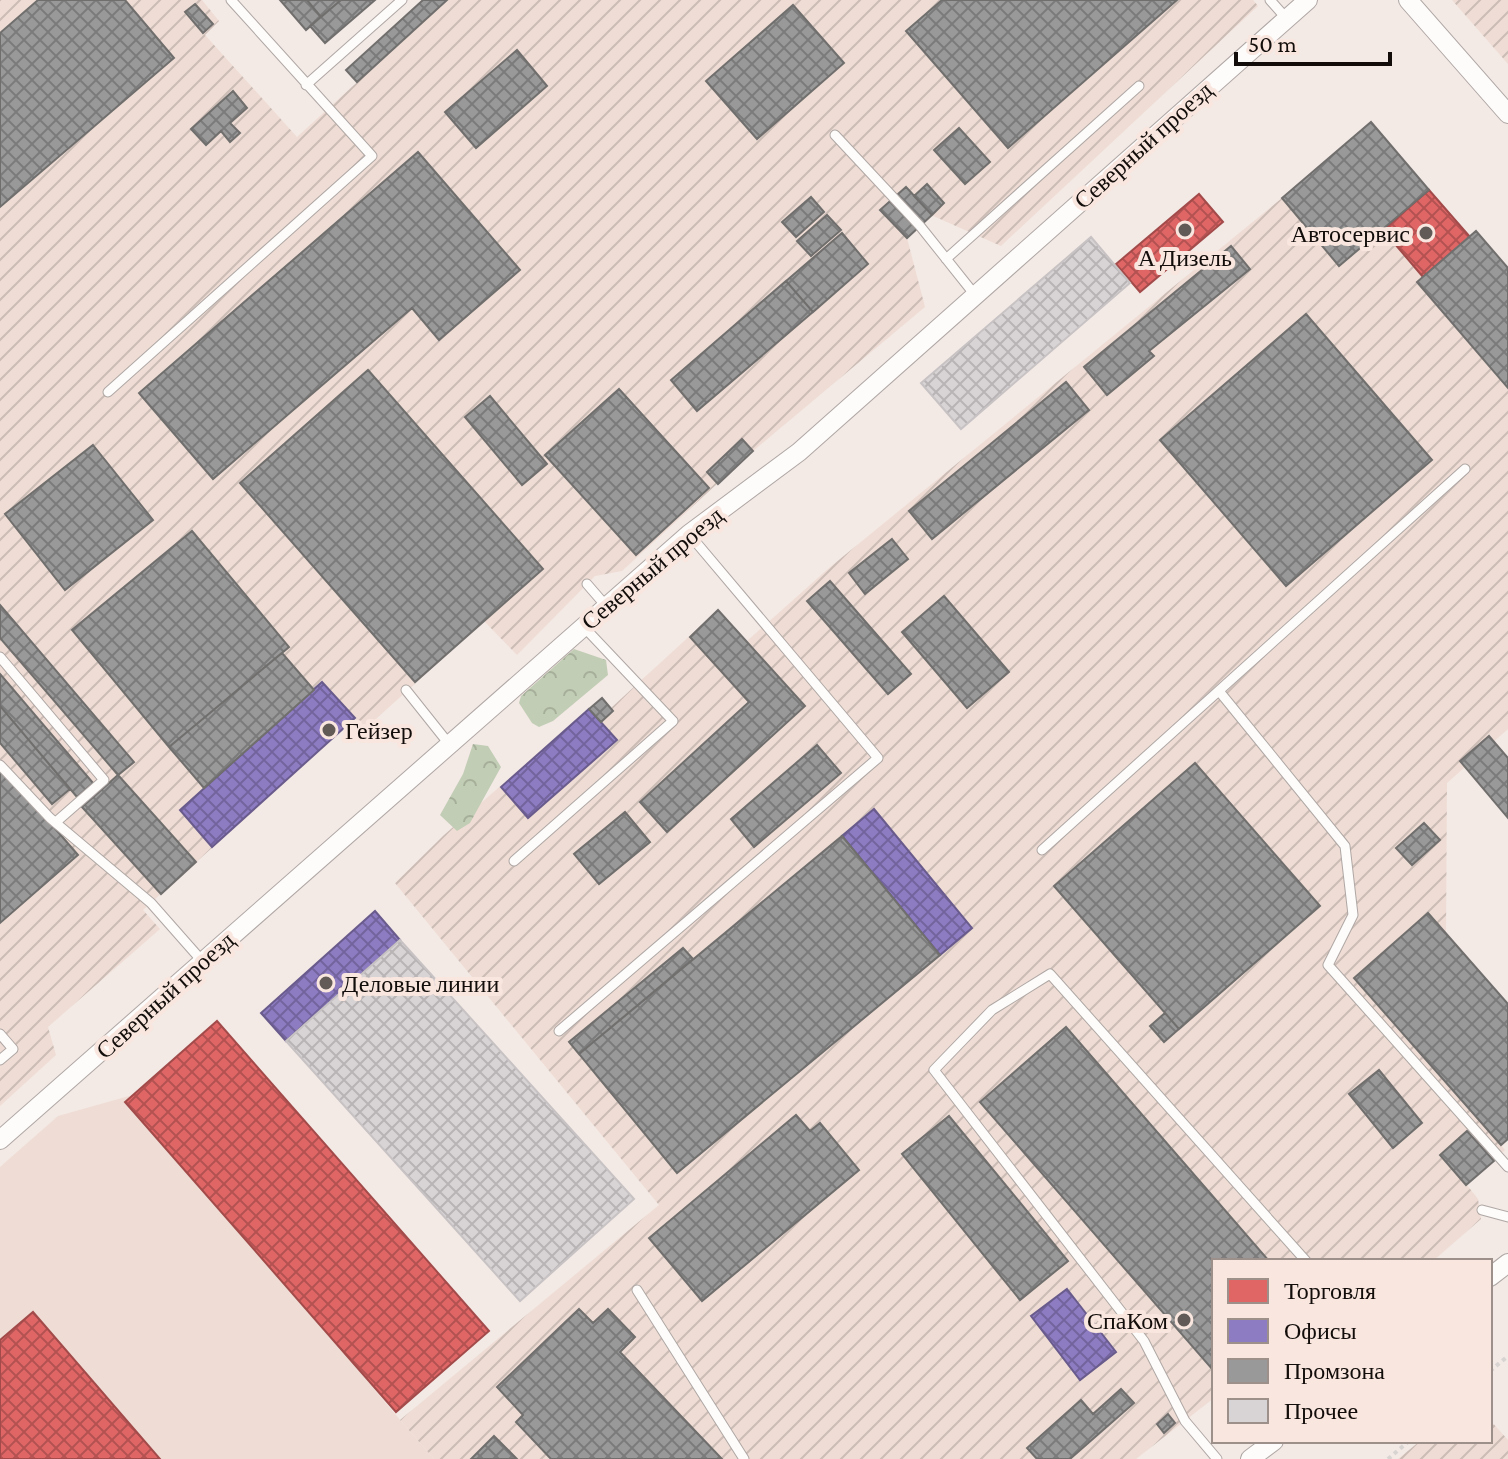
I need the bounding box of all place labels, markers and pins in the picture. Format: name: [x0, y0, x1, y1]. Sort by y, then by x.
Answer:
place label: Автосервис: [1291, 220, 1410, 247]
marker: А Дизель: [1176, 221, 1194, 239]
marker: Автосервис: [1417, 224, 1435, 242]
place label: А Дизель: [1138, 244, 1232, 271]
place label: Гейзер: [345, 717, 413, 744]
marker: Гейзер: [320, 721, 338, 739]
place label: Деловые линии: [342, 970, 499, 997]
marker: Деловые линии: [317, 974, 335, 992]
place label: СпаКом: [1087, 1307, 1168, 1334]
marker: СпаКом: [1175, 1311, 1193, 1329]

